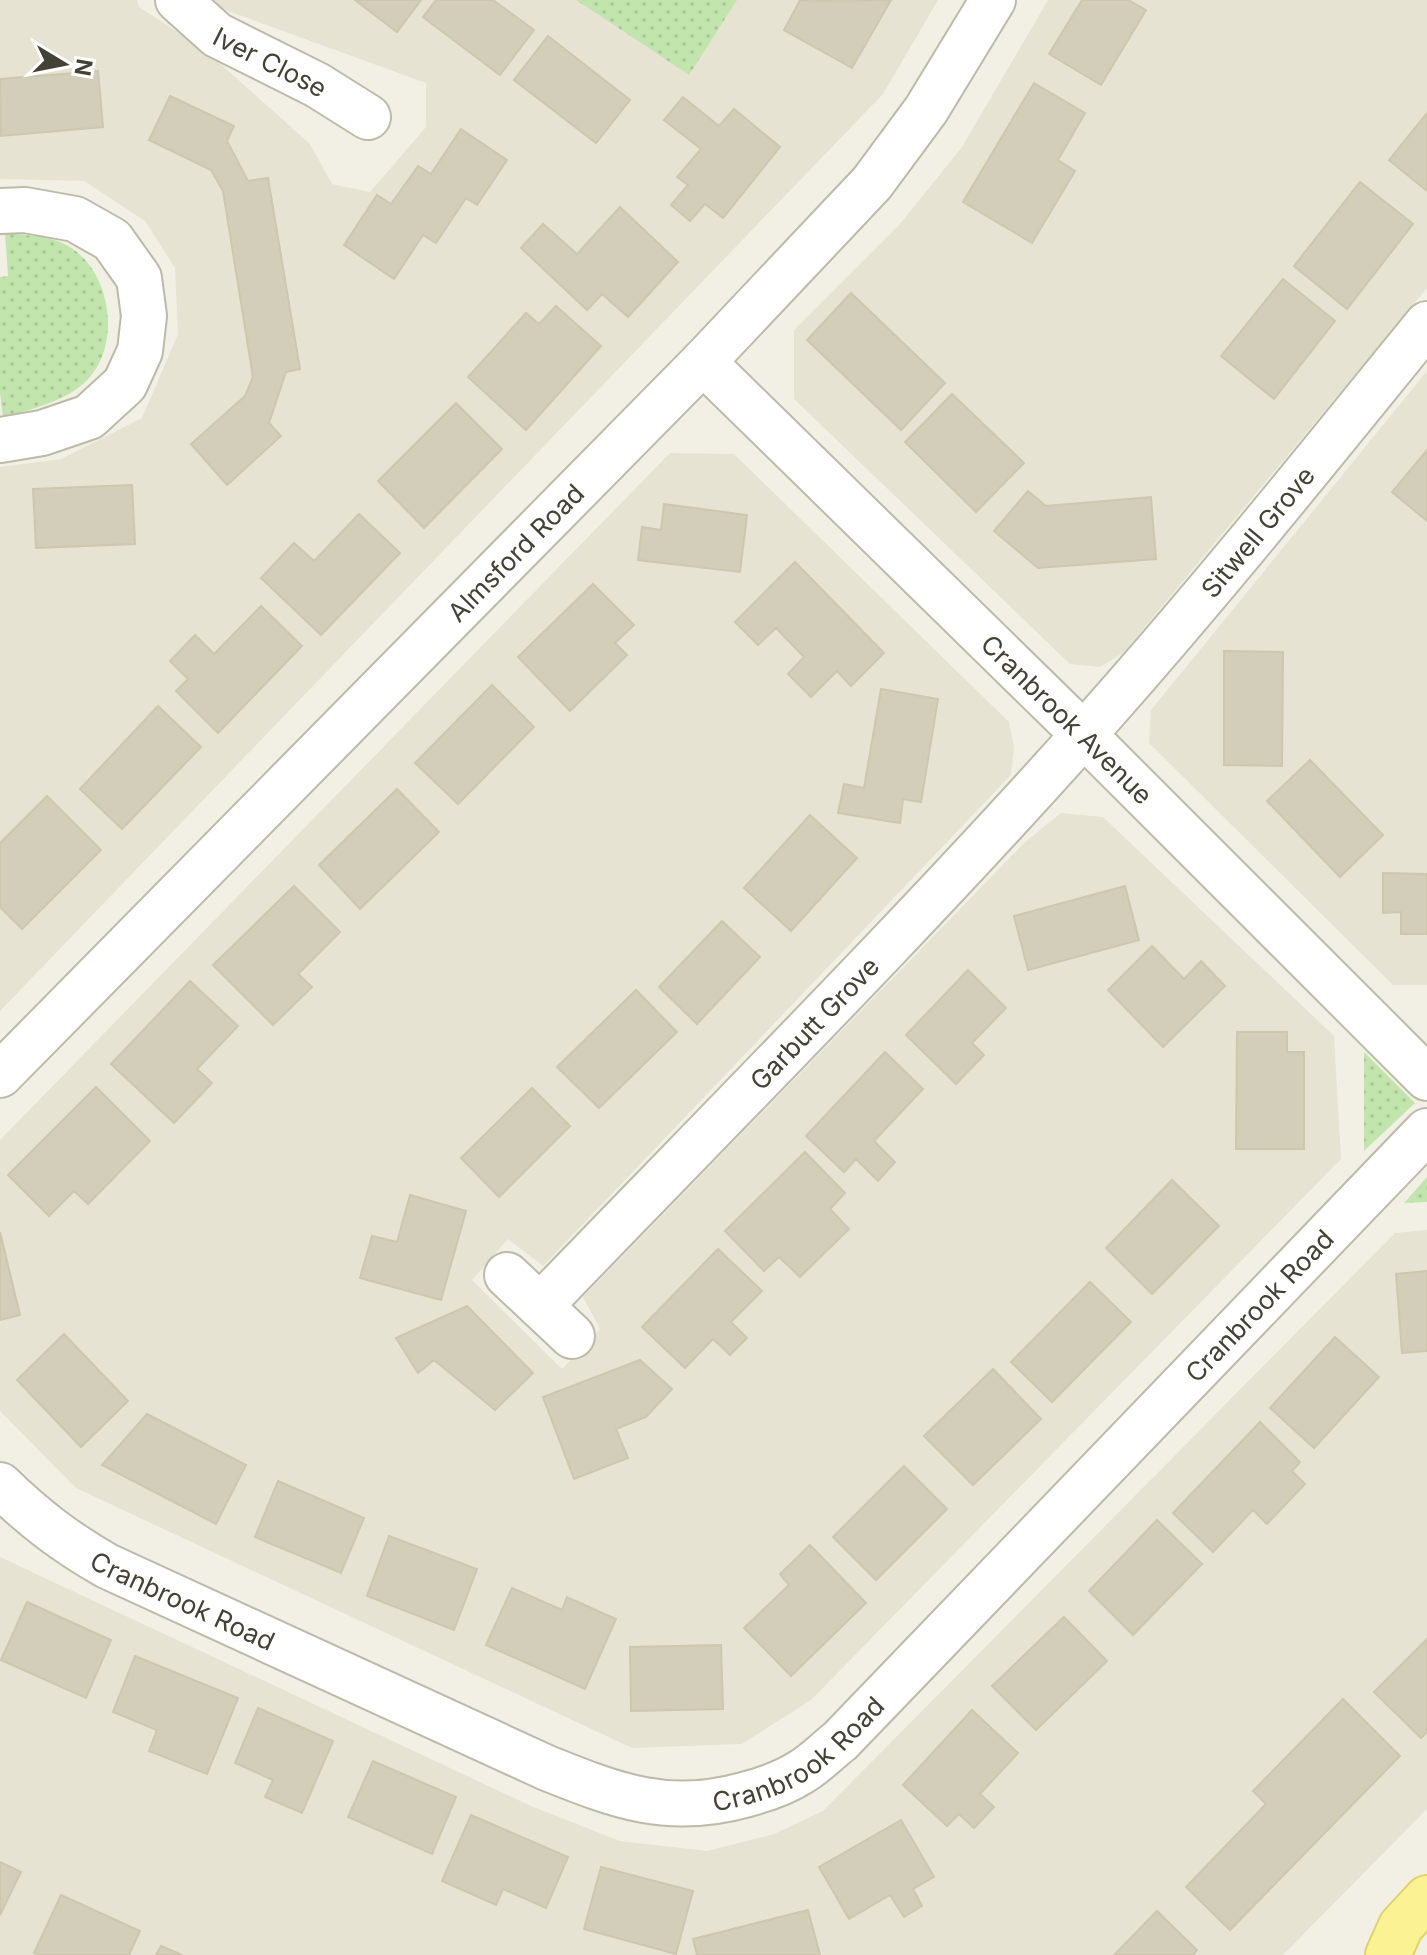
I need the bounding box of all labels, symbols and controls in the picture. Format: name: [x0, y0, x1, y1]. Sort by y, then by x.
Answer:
street label: Iver Close: [208, 20, 333, 103]
north arrow: [24, 24, 104, 104]
text: N: [69, 57, 98, 78]
street label: Sitwell Grove: [1194, 460, 1321, 603]
street label: Almsford Road: [441, 477, 590, 628]
street label: Cranbrook Avenue: [975, 628, 1159, 810]
street label: Garbutt Grove: [743, 950, 885, 1096]
street label: Cranbrook Road: [1179, 1223, 1339, 1388]
street label: Cranbrook Road: [85, 1544, 280, 1657]
street label: Cranbrook Road: [710, 1690, 890, 1817]

